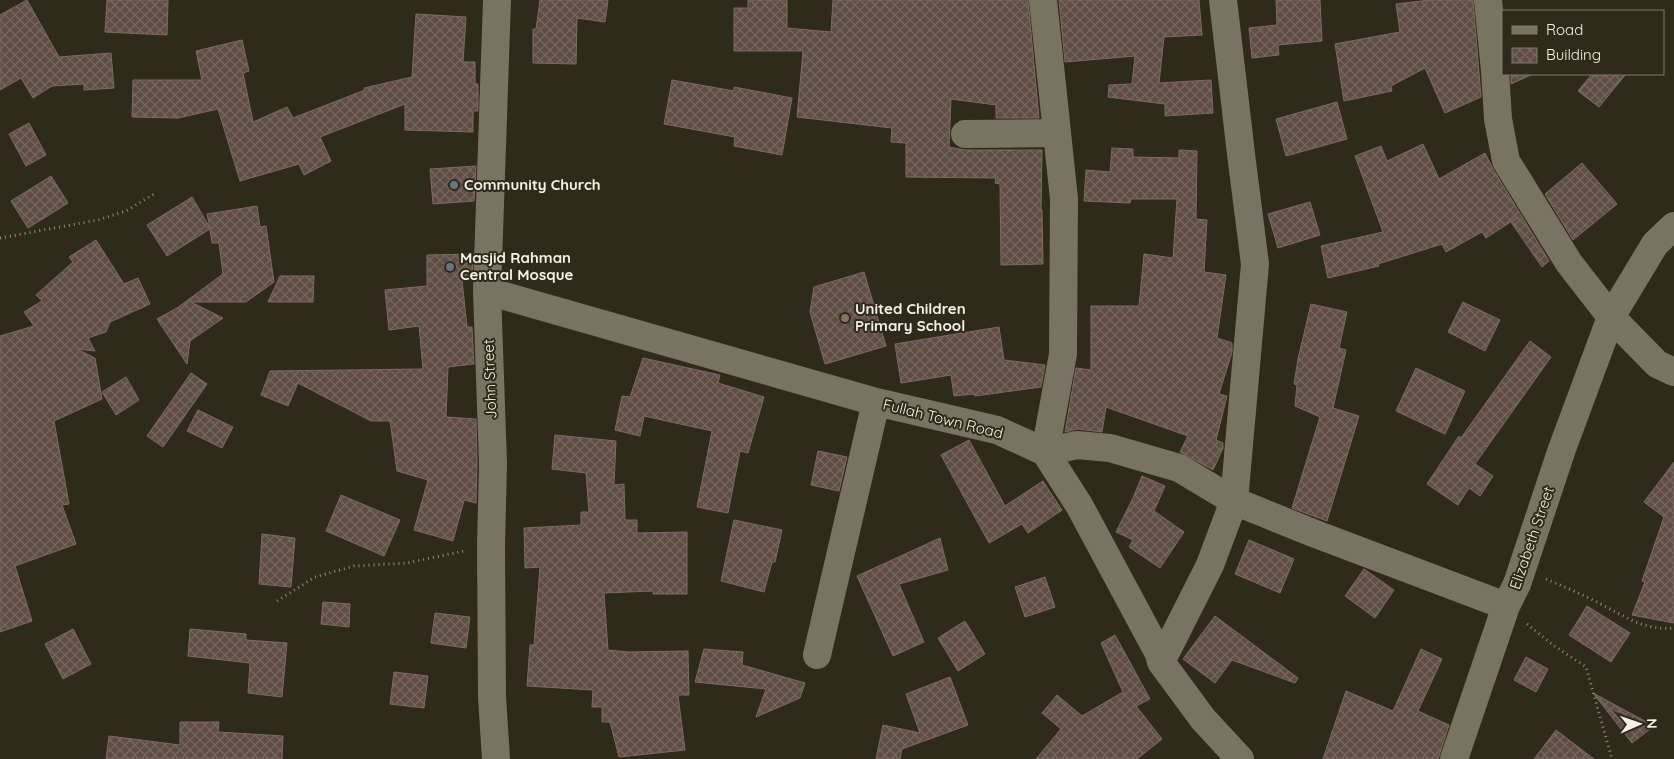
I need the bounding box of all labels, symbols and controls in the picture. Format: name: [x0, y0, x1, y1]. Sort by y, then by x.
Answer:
legend: [1502, 10, 1664, 75]
text: Road: [1546, 20, 1583, 39]
text: Building: [1546, 45, 1601, 64]
place label: Community Church: [464, 175, 601, 194]
marker: Community Church: [448, 179, 460, 191]
place label: Masjid Rahman Central Mosque: [460, 248, 573, 284]
marker: Masjid Rahman Central Mosque: [444, 261, 456, 273]
place label: United Children Primary School: [855, 299, 966, 335]
marker: United Children Primary School: [839, 312, 851, 324]
street label: John Street: [479, 339, 500, 419]
street label: Fullah Town Road: [881, 394, 1005, 443]
street label: Elizabeth Street: [1505, 484, 1558, 592]
north arrow: [1614, 699, 1664, 749]
text: N: [1643, 718, 1661, 729]

